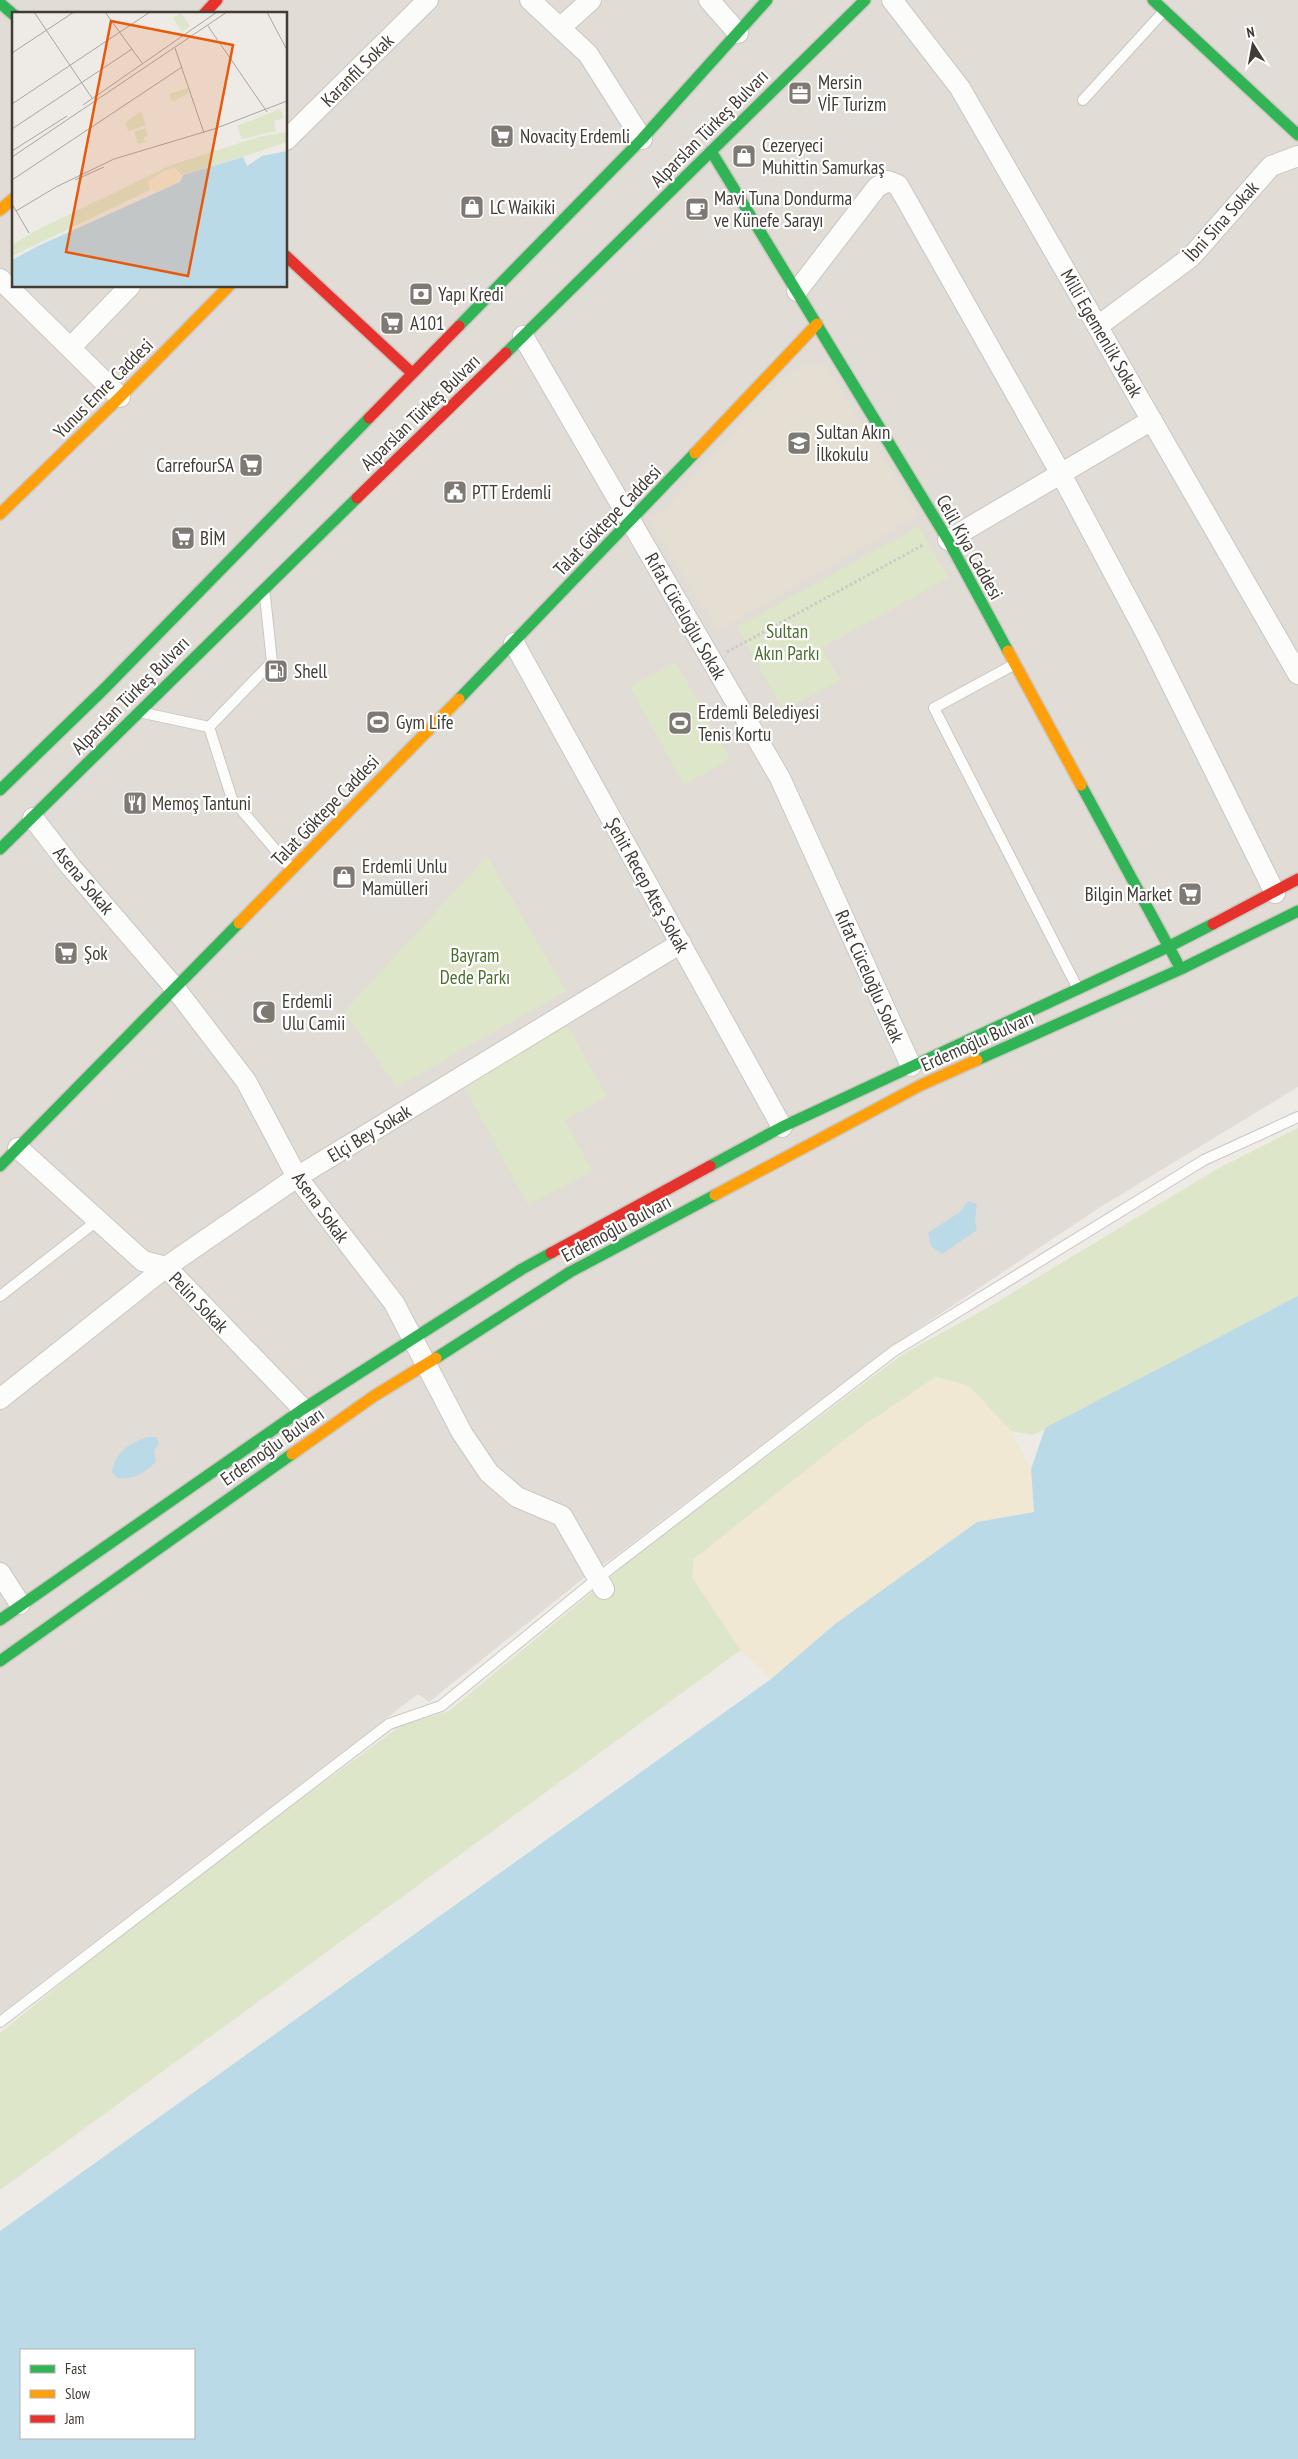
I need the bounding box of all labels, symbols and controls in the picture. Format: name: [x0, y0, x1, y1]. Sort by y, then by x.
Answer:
inset map: [12, 12, 288, 288]
north arrow: [1228, 20, 1278, 70]
text: N: [1245, 23, 1256, 42]
street label: Karanfil Sokak: [316, 28, 399, 111]
street label: Alparslan Türkeş Bulvarı: [645, 64, 773, 192]
place label: Mersin VİF Turizm: [817, 70, 886, 116]
office icon: Mersin VİF Turizm: [787, 80, 813, 106]
supermarket icon: Novacity Erdemli: [489, 123, 515, 149]
place label: Novacity Erdemli: [520, 124, 630, 148]
place label: Cezeryeci Muhittin Samurkaş: [762, 133, 885, 179]
shop icon: Cezeryeci Muhittin Samurkaş: [731, 143, 757, 169]
street label: İbni Sina Sokak: [1179, 175, 1264, 266]
place label: Mavi Tuna Dondurma ve Künefe Sarayı: [714, 186, 852, 232]
shop icon: LC Waikiki: [459, 194, 485, 220]
place label: LC Waikiki: [490, 195, 555, 219]
cafe icon: Mavi Tuna Dondurma ve Künefe Sarayı: [684, 196, 710, 222]
street label: Milli Egemenlik Sokak: [1056, 265, 1149, 402]
bank icon: Yapı Kredi: [408, 281, 434, 307]
place label: Yapı Kredi: [438, 282, 504, 306]
supermarket icon: A101: [379, 310, 405, 336]
place label: A101: [410, 311, 445, 335]
street label: Yunus Emre Caddesi: [48, 333, 158, 443]
street label: Alparslan Türkeş Bulvarı: [355, 349, 485, 475]
place label: Sultan Akın İlkokulu: [816, 420, 890, 466]
school or university icon: Sultan Akın İlkokulu: [786, 430, 812, 456]
supermarket icon: CarrefourSA: [238, 452, 264, 478]
place label: CarrefourSA: [156, 453, 234, 477]
street label: Talat Göktepe Caddesi: [548, 460, 666, 580]
public building icon: PTT Erdemli: [442, 479, 468, 505]
place label: PTT Erdemli: [472, 480, 551, 504]
street label: Celil Kiya Caddesi: [931, 490, 1009, 604]
supermarket icon: BİM: [170, 525, 196, 551]
place label: BİM: [200, 526, 225, 550]
street label: Rıfat Cüceloğlu Sokak: [640, 548, 732, 684]
park label: Sultan Akın Parkı: [754, 619, 820, 665]
street label: Alparslan Türkeş Bulvarı: [66, 631, 194, 759]
fuel station icon: Shell: [263, 658, 289, 684]
place label: Shell: [294, 659, 328, 683]
place label: Erdemli Belediyesi Tenis Kortu: [698, 700, 819, 746]
sports icon: Gym Life: [365, 709, 391, 735]
place label: Gym Life: [396, 710, 454, 734]
sports icon: Erdemli Belediyesi Tenis Kortu: [667, 710, 693, 736]
street label: Talat Göktepe Caddesi: [266, 750, 384, 870]
restaurant icon: Memoş Tantuni: [122, 790, 148, 816]
place label: Memoş Tantuni: [152, 791, 251, 815]
street label: Şehit Recep Ateş Sokak: [601, 813, 695, 957]
street label: Asena Sokak: [48, 841, 120, 920]
place label: Erdemli Unlu Mamülleri: [362, 854, 447, 900]
shop icon: Erdemli Unlu Mamülleri: [331, 864, 357, 890]
supermarket icon: Bilgin Market: [1177, 881, 1203, 907]
place label: Bilgin Market: [1085, 882, 1173, 906]
street label: Rıfat Cüceloğlu Sokak: [830, 906, 910, 1047]
supermarket icon: Şok: [53, 940, 79, 966]
place label: Şok: [84, 941, 108, 965]
park label: Bayram Dede Parkı: [440, 943, 510, 989]
place label: Erdemli Ulu Camii: [282, 989, 345, 1035]
mosque icon: Erdemli Ulu Camii: [251, 999, 277, 1025]
street label: Erdemoğlu Bulvarı: [917, 1005, 1037, 1077]
street label: Elçi Bey Sokak: [323, 1098, 416, 1167]
street label: Asena Sokak: [287, 1167, 355, 1248]
street label: Erdemoğlu Bulvarı: [557, 1189, 675, 1267]
street label: Pelin Sokak: [164, 1267, 234, 1338]
street label: Erdemoğlu Bulvarı: [216, 1402, 328, 1490]
legend: [20, 2349, 195, 2439]
text: Fast: [65, 2359, 86, 2378]
text: Slow: [65, 2384, 90, 2403]
text: Jam: [64, 2409, 84, 2428]

